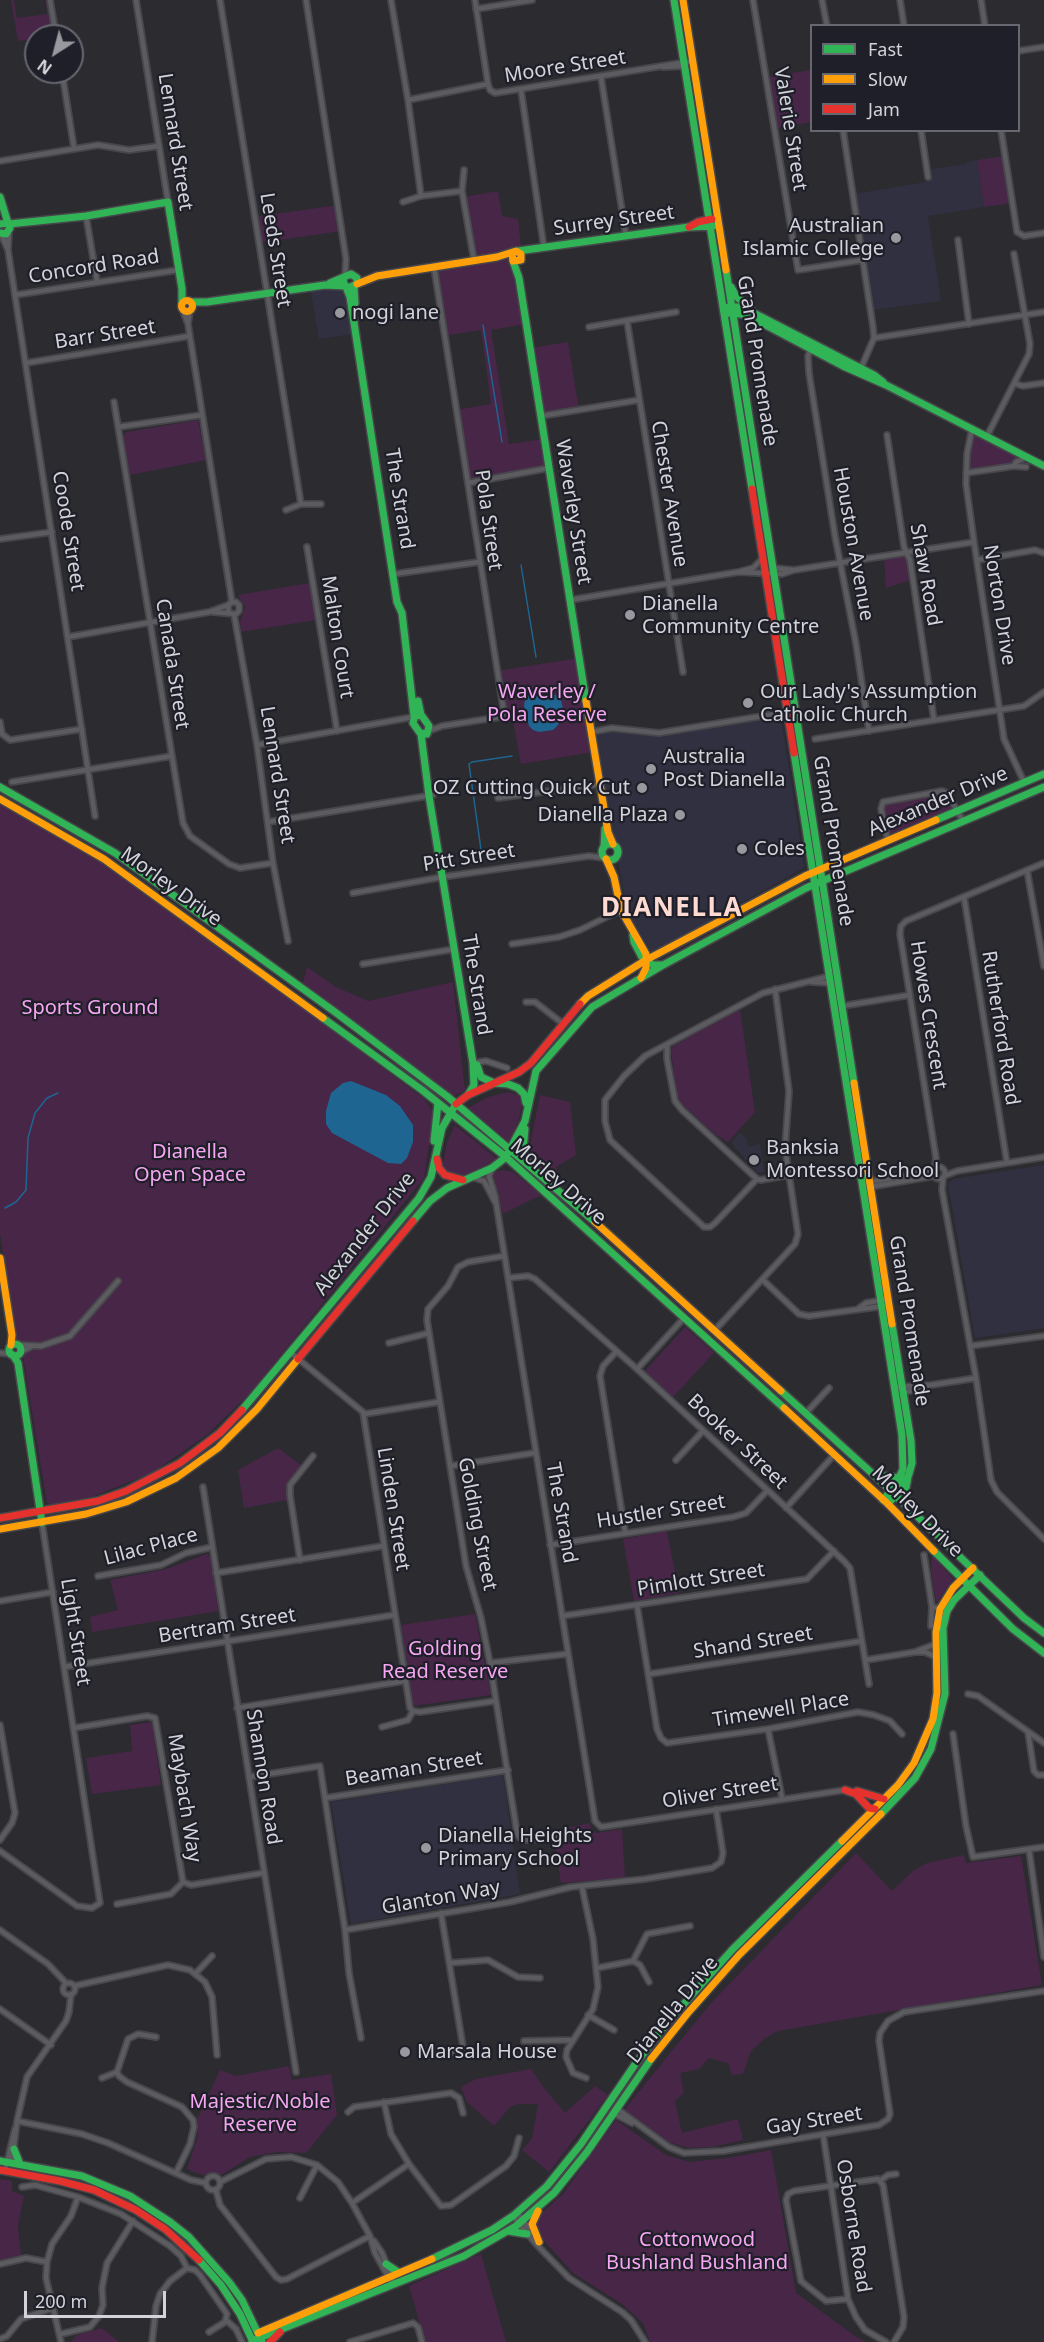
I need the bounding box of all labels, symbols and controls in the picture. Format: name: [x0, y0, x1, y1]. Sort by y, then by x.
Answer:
north arrow: [24, 24, 84, 84]
legend: [810, 24, 1020, 132]
text: Fast: [868, 37, 903, 61]
street label: Moore Street: [503, 46, 627, 88]
text: N: [33, 54, 56, 80]
street label: Valerie Street: [768, 65, 812, 193]
text: Slow: [868, 67, 907, 91]
street label: Lennard Street: [152, 72, 198, 212]
text: Jam: [868, 97, 900, 121]
street label: Leeds Street: [254, 191, 296, 309]
street label: Surrey Street: [552, 201, 676, 241]
place label: Australian Islamic College: [743, 214, 884, 261]
marker: Australian Islamic College: [889, 231, 903, 245]
street label: Concord Road: [27, 245, 161, 289]
street label: Grand Promenade: [732, 274, 782, 448]
place label: nogi lane: [352, 301, 439, 325]
marker: nogi lane: [333, 306, 347, 320]
street label: Barr Street: [53, 315, 157, 355]
street label: Chester Avenue: [646, 419, 692, 569]
street label: Waverley Street: [550, 438, 596, 586]
street label: The Strand: [379, 447, 419, 551]
street label: Houston Avenue: [828, 465, 878, 623]
street label: Pola Street: [469, 468, 507, 572]
street label: Coode Street: [47, 469, 89, 593]
street label: Shaw Road: [904, 522, 946, 628]
street label: Norton Drive: [978, 543, 1020, 667]
street label: Malton Court: [315, 574, 359, 700]
place label: Dianella Community Centre: [642, 592, 819, 639]
street label: Canada Street: [150, 597, 194, 731]
marker: Dianella Community Centre: [623, 608, 637, 622]
park label: Waverley / Pola Reserve: [487, 680, 607, 727]
place label: Our Lady's Assumption Catholic Church: [760, 680, 977, 727]
marker: Our Lady's Assumption Catholic Church: [741, 696, 755, 710]
street label: Lennard Street: [254, 705, 300, 845]
place label: Australia Post Dianella: [663, 745, 785, 792]
street label: Grand Promenade: [808, 754, 858, 928]
marker: Australia Post Dianella: [644, 762, 658, 776]
street label: Alexander Drive: [865, 762, 1011, 842]
place label: OZ Cutting Quick Cut: [433, 776, 630, 800]
marker: OZ Cutting Quick Cut: [635, 781, 649, 795]
place label: Dianella Plaza: [538, 803, 668, 827]
marker: Dianella Plaza: [673, 808, 687, 822]
place label: Coles: [754, 837, 805, 861]
street label: Pitt Street: [421, 839, 517, 877]
street label: Morley Drive: [116, 842, 226, 932]
marker: Coles: [735, 842, 749, 856]
district label: DIANELLA: [601, 893, 743, 925]
street label: The Strand: [456, 933, 496, 1037]
street label: Howes Crescent: [904, 939, 952, 1091]
street label: Rutherford Road: [976, 949, 1024, 1107]
park label: Sports Ground: [21, 996, 159, 1020]
street label: Morley Drive: [505, 1134, 611, 1230]
place label: Banksia Montessori School: [766, 1136, 939, 1183]
park label: Dianella Open Space: [134, 1140, 246, 1187]
marker: Banksia Montessori School: [747, 1153, 761, 1167]
street label: Alexander Drive: [310, 1168, 420, 1300]
street label: Grand Promenade: [884, 1234, 934, 1408]
street label: Booker Street: [682, 1389, 792, 1495]
street label: Linden Street: [371, 1445, 415, 1573]
street label: Golding Street: [452, 1455, 502, 1593]
street label: The Strand: [540, 1461, 582, 1565]
street label: Morley Drive: [866, 1461, 968, 1563]
street label: Hustler Street: [595, 1490, 727, 1534]
street label: Lilac Place: [101, 1523, 201, 1571]
street label: Pimlott Street: [636, 1558, 766, 1602]
street label: Light Street: [55, 1577, 95, 1687]
street label: Bertram Street: [157, 1603, 297, 1649]
street label: Shand Street: [692, 1622, 814, 1664]
park label: Golding Read Reserve: [382, 1637, 508, 1684]
street label: Timewell Place: [711, 1687, 851, 1733]
street label: Shannon Road: [240, 1707, 286, 1847]
street label: Maybach Way: [162, 1732, 206, 1864]
street label: Beaman Street: [344, 1746, 484, 1792]
street label: Oliver Street: [661, 1772, 779, 1814]
place label: Dianella Heights Primary School: [438, 1824, 592, 1871]
marker: Dianella Heights Primary School: [419, 1841, 433, 1855]
street label: Glanton Way: [380, 1876, 502, 1920]
street label: Dianella Drive: [623, 1952, 723, 2068]
place label: Marsala House: [417, 2040, 557, 2064]
marker: Marsala House: [398, 2045, 412, 2059]
park label: Majestic/Noble Reserve: [190, 2090, 330, 2137]
street label: Gay Street: [764, 2102, 864, 2140]
street label: Osborne Road: [831, 2158, 875, 2294]
park label: Cottonwood Bushland Bushland: [606, 2228, 788, 2275]
scale bar: [27, 2279, 170, 2317]
text: 200 m: [35, 2289, 87, 2313]

